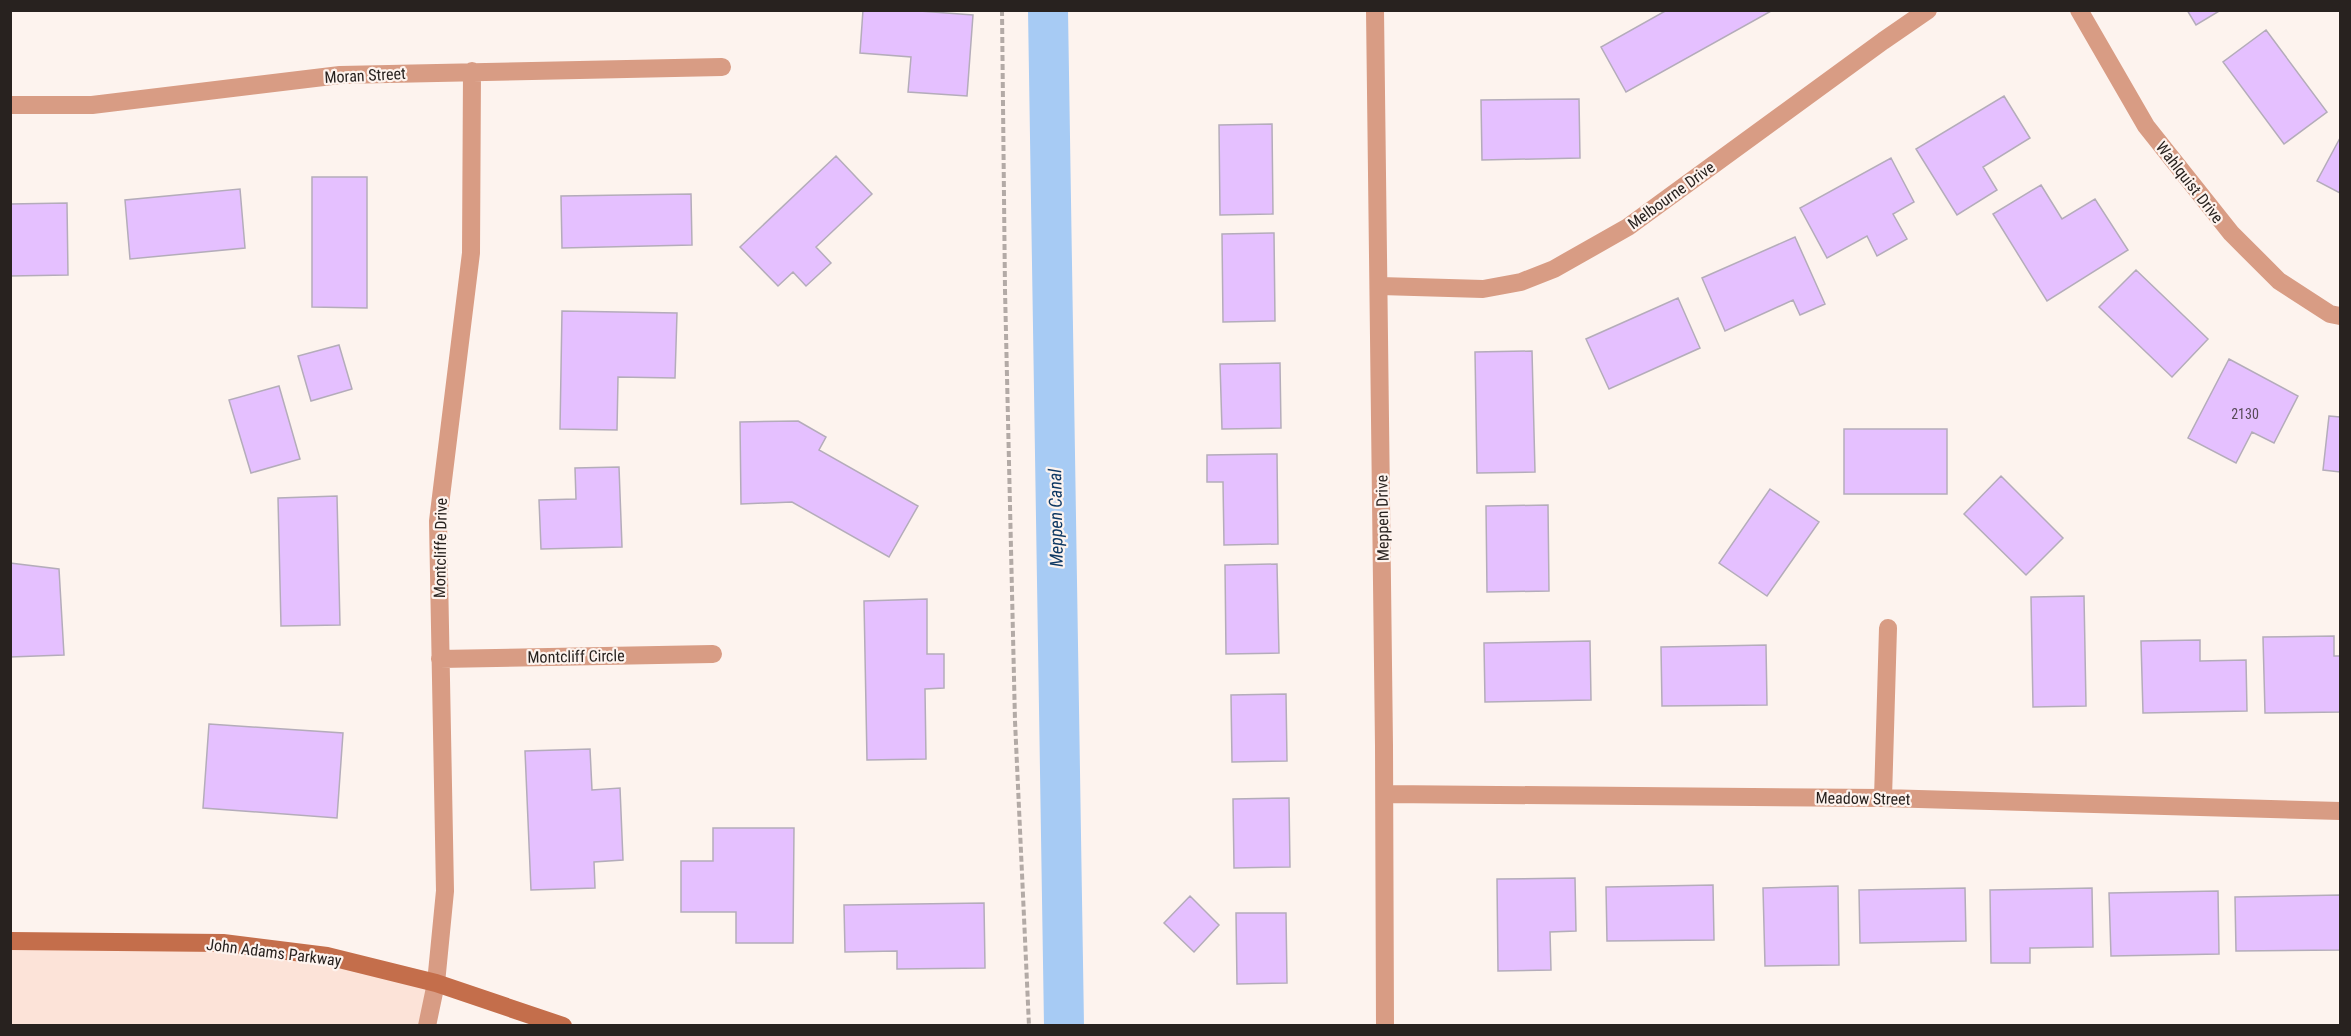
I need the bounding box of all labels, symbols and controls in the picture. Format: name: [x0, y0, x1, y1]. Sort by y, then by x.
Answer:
street label: Moran Street: [324, 64, 406, 87]
street label: Wahlquist Drive: [2152, 138, 2227, 227]
street label: Melbourne Drive: [1624, 158, 1718, 233]
house number: 2130: [2231, 406, 2259, 422]
water label: Meppen Canal: [1044, 468, 1067, 567]
street label: Meppen Drive: [1372, 475, 1393, 561]
street label: Montcliffe Drive: [430, 498, 451, 598]
street label: Montcliff Circle: [527, 646, 625, 667]
street label: Meadow Street: [1815, 788, 1911, 809]
street label: John Adams Parkway: [205, 935, 343, 970]

